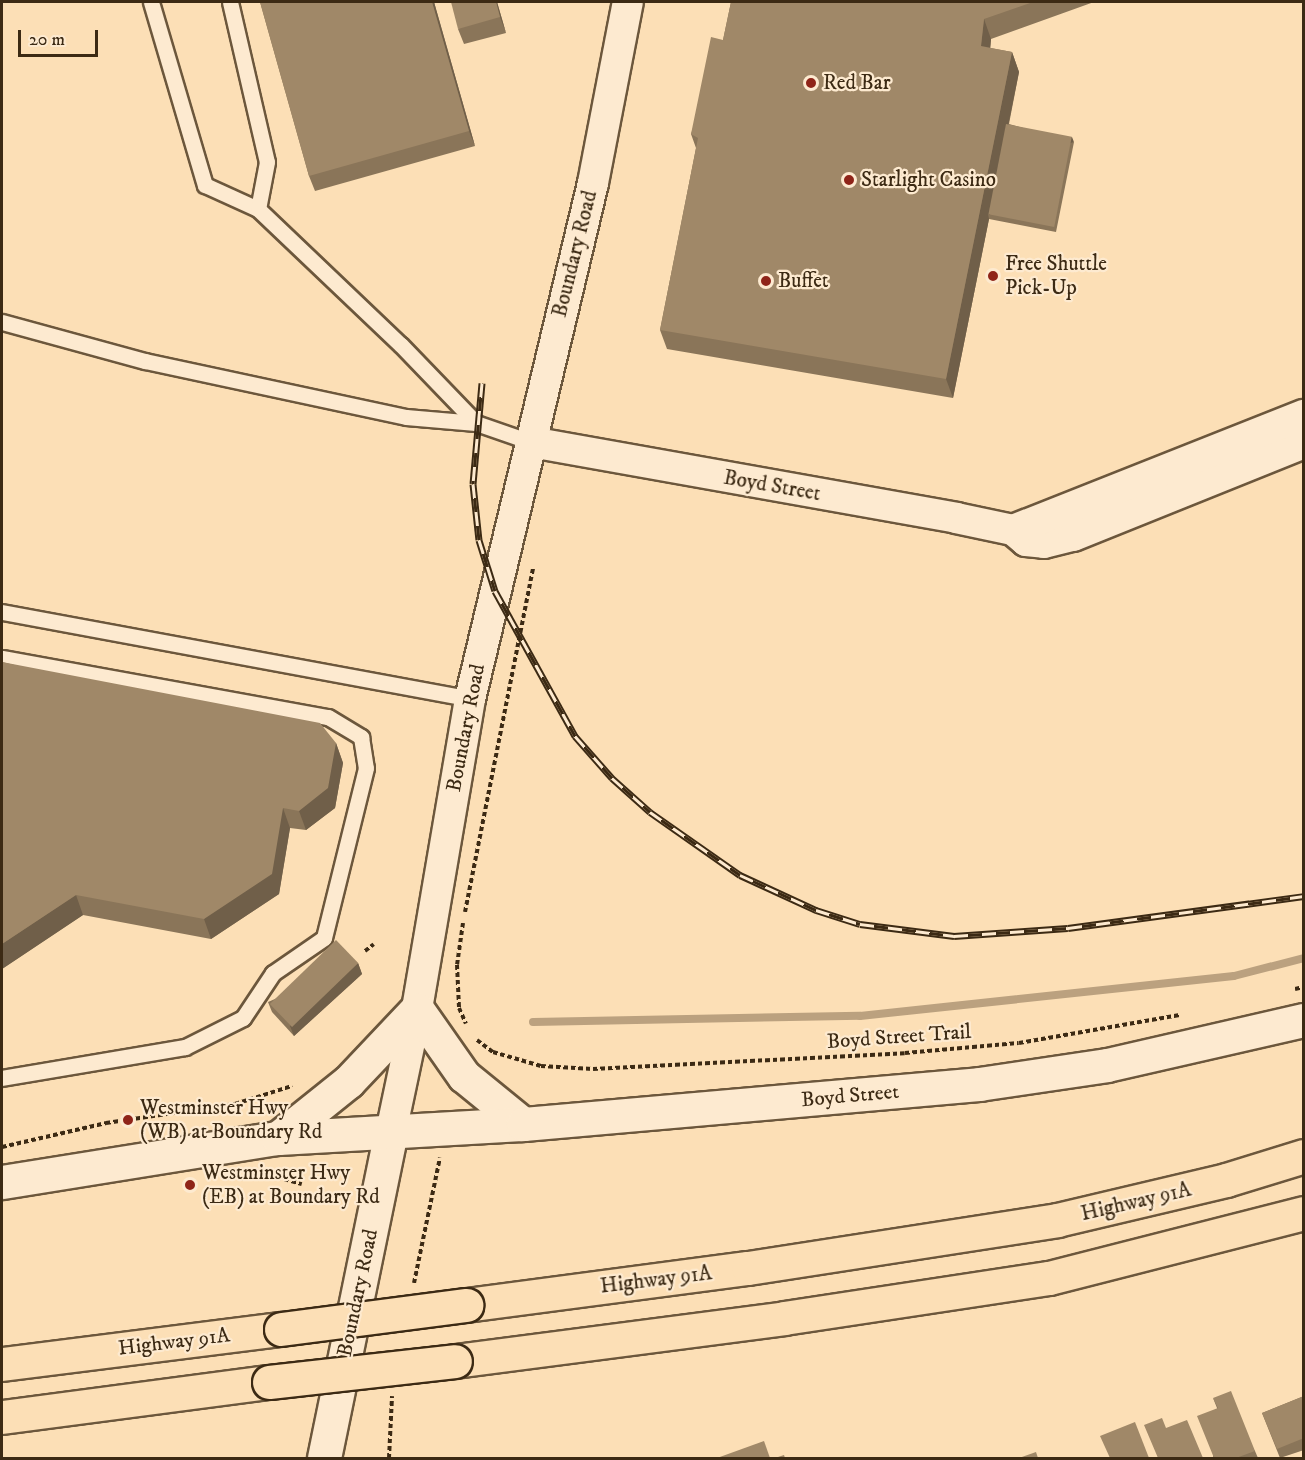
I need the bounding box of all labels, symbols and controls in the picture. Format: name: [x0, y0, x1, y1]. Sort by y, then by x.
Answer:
scale bar: [21, 18, 100, 56]
text: 20 m: [29, 29, 65, 51]
place label: Red Bar: [823, 70, 891, 96]
marker: Red Bar: [804, 76, 818, 90]
place label: Starlight Casino: [861, 167, 996, 193]
marker: Starlight Casino: [842, 173, 856, 187]
street label: Boundary Road: [547, 188, 603, 320]
place label: Free Shuttle Pick-Up: [1005, 251, 1107, 301]
place label: Buffet: [778, 268, 829, 294]
marker: Free Shuttle Pick-Up: [986, 269, 1000, 283]
marker: Buffet: [759, 274, 773, 288]
street label: Boyd Street: [722, 465, 822, 507]
street label: Boundary Road: [441, 662, 491, 794]
street label: Boyd Street Trail: [826, 1019, 972, 1055]
street label: Boyd Street: [800, 1079, 900, 1113]
place label: Westminster Hwy (WB) at Boundary Rd: [140, 1095, 322, 1145]
marker: Westminster Hwy (WB) at Boundary Rd: [121, 1113, 135, 1127]
place label: Westminster Hwy (EB) at Boundary Rd: [202, 1160, 380, 1210]
street label: Highway 91A: [1078, 1177, 1194, 1227]
marker: Westminster Hwy (EB) at Boundary Rd: [183, 1178, 197, 1192]
street label: Boundary Road: [332, 1227, 384, 1359]
street label: Highway 91A: [599, 1261, 713, 1299]
street label: Highway 91A: [117, 1323, 231, 1361]

